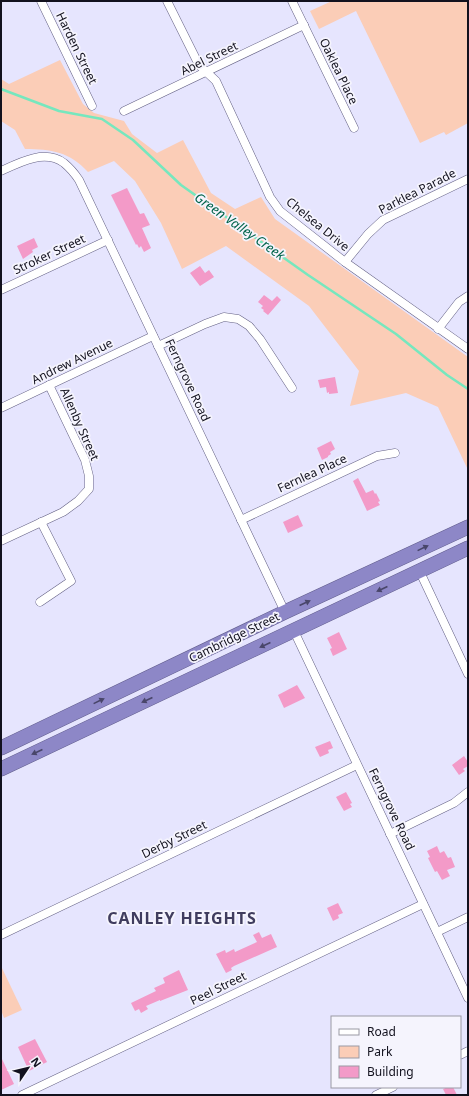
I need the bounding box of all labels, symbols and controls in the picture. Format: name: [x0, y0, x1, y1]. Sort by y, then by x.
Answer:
street label: Harden Street: [52, 9, 102, 88]
street label: Oaklea Place: [316, 35, 362, 107]
street label: Abel Street: [178, 37, 241, 79]
street label: Parklea Parade: [375, 164, 459, 218]
water label: Green Valley Creek: [191, 188, 289, 264]
street label: Chelsea Drive: [283, 193, 353, 255]
street label: Stroker Street: [10, 230, 88, 278]
street label: Andrew Avenue: [29, 334, 116, 388]
street label: Ferngrove Road: [161, 336, 215, 424]
street label: Allenby Street: [56, 385, 104, 464]
street label: Fernlea Place: [275, 449, 350, 496]
one-way arrow: [417, 545, 429, 551]
one-way arrow: [377, 586, 388, 592]
one-way arrow: [299, 600, 311, 606]
street label: Cambridge Street: [186, 607, 283, 666]
one-way arrow: [259, 642, 271, 648]
one-way arrow: [142, 697, 153, 703]
one-way arrow: [94, 698, 105, 704]
one-way arrow: [31, 749, 42, 755]
street label: Ferngrove Road: [365, 765, 419, 853]
street label: Derby Street: [139, 816, 210, 862]
district label: CANLEY HEIGHTS: [107, 907, 257, 929]
street label: Peel Street: [187, 967, 250, 1009]
legend: [331, 1016, 461, 1088]
text: Road: [367, 1023, 396, 1040]
text: Park: [367, 1043, 393, 1060]
north arrow: [8, 1048, 48, 1088]
text: N: [28, 1054, 45, 1070]
text: Building: [367, 1063, 414, 1080]

